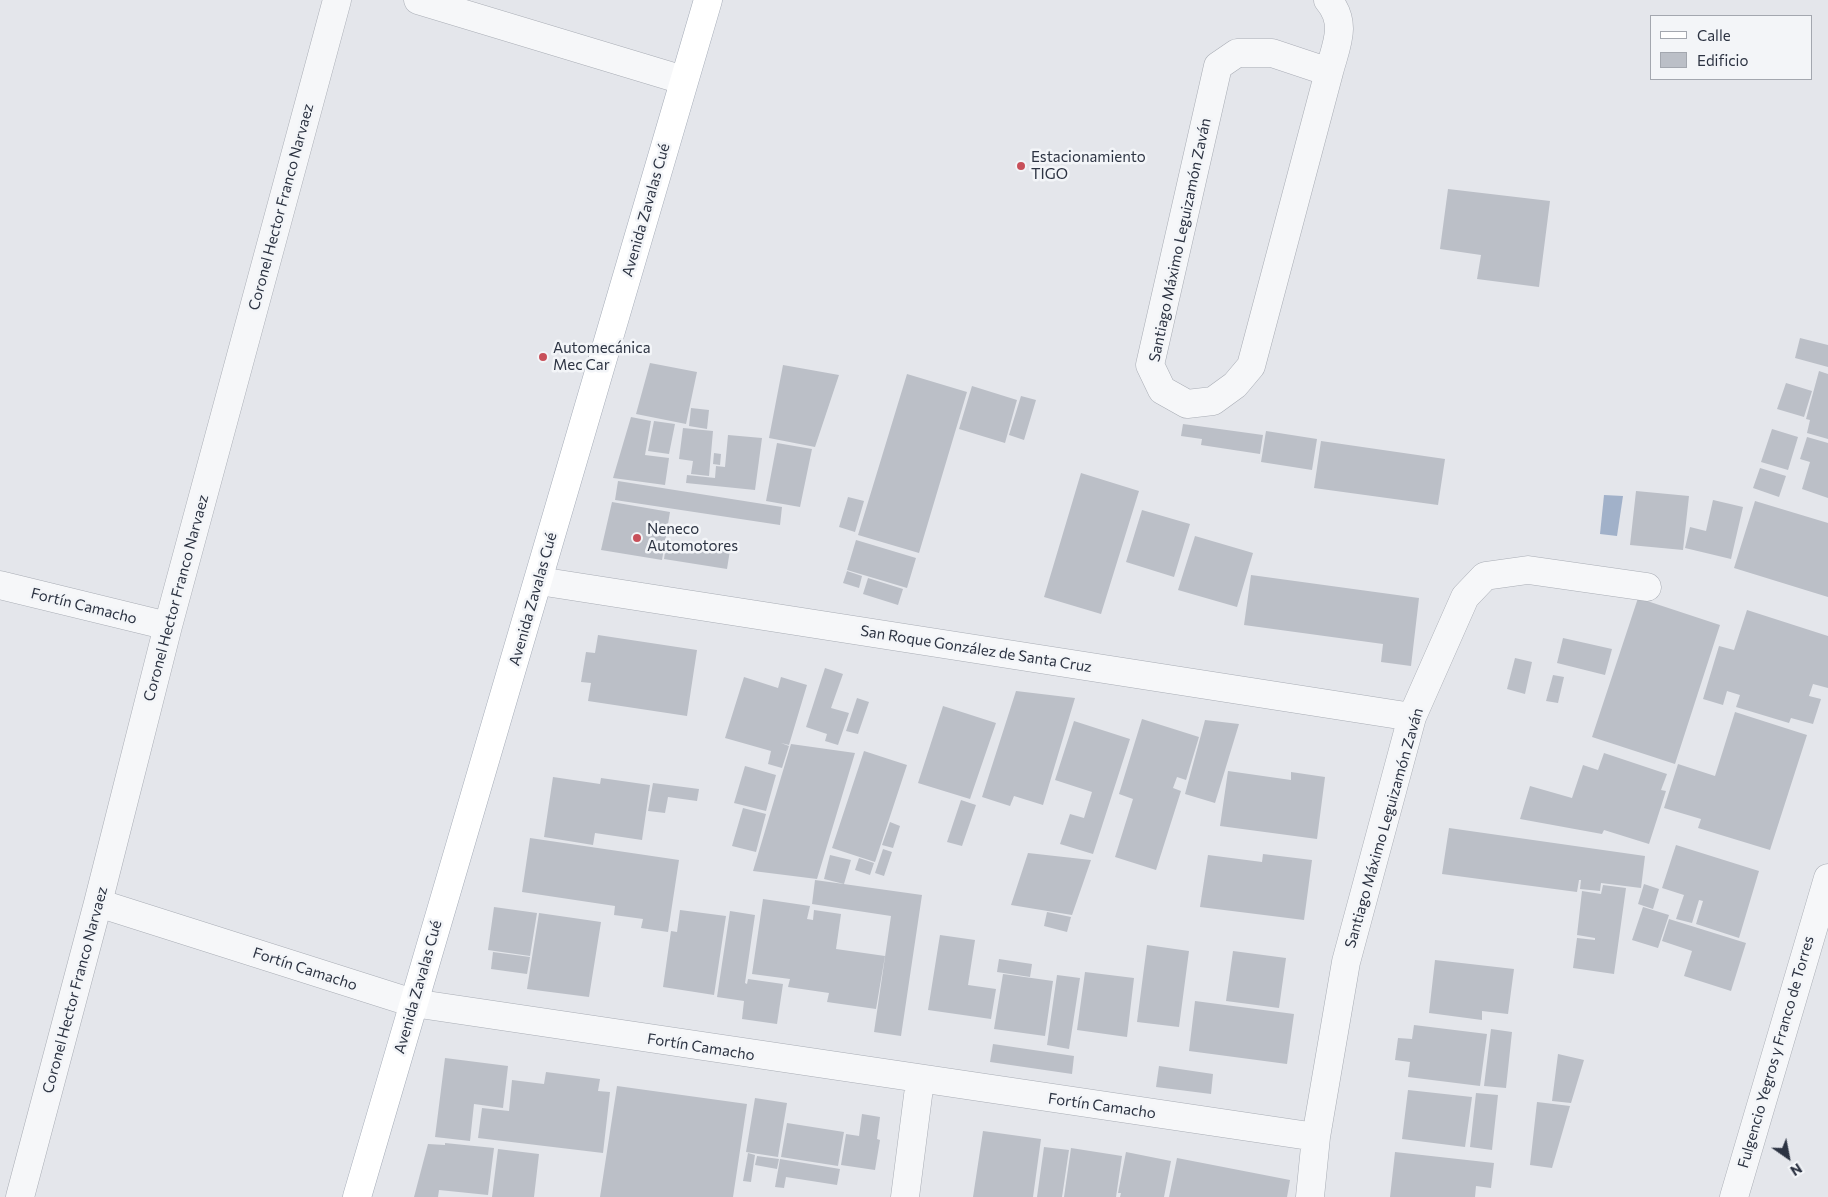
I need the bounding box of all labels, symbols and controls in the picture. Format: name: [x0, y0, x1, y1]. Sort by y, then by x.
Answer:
legend: [1650, 15, 1813, 80]
text: Calle: [1697, 26, 1731, 44]
text: Edificio: [1697, 51, 1748, 69]
street label: Coronel Hector Franco Narvaez: [245, 102, 317, 312]
street label: Santiago Máximo Leguizamón Zaván: [1145, 116, 1215, 364]
street label: Avenida Zavalas Cué: [618, 141, 674, 279]
place label: Estacionamiento TIGO: [1031, 148, 1146, 183]
marker: Estacionamiento TIGO: [1015, 160, 1027, 172]
place label: Automecánica Mec Car: [553, 339, 650, 374]
marker: Automecánica Mec Car: [537, 351, 549, 363]
street label: Coronel Hector Franco Narvaez: [140, 493, 212, 703]
place label: Neneco Automotores: [647, 520, 738, 555]
street label: Avenida Zavalas Cué: [505, 530, 561, 668]
marker: Neneco Automotores: [631, 532, 643, 544]
street label: Fortín Camacho: [29, 584, 139, 628]
street label: San Roque González de Santa Cruz: [859, 622, 1093, 676]
street label: Santiago Máximo Leguizamón Zaván: [1341, 706, 1427, 950]
street label: Coronel Hector Franco Narvaez: [39, 885, 111, 1095]
street label: Avenida Zavalas Cué: [390, 918, 446, 1056]
street label: Fulgencio Yegros y Franco de Torres: [1734, 934, 1818, 1170]
street label: Fortín Camacho: [251, 944, 359, 994]
street label: Fortín Camacho: [646, 1030, 756, 1064]
street label: Fortín Camacho: [1047, 1090, 1157, 1122]
north arrow: [1763, 1132, 1813, 1182]
text: N: [1787, 1160, 1805, 1180]

